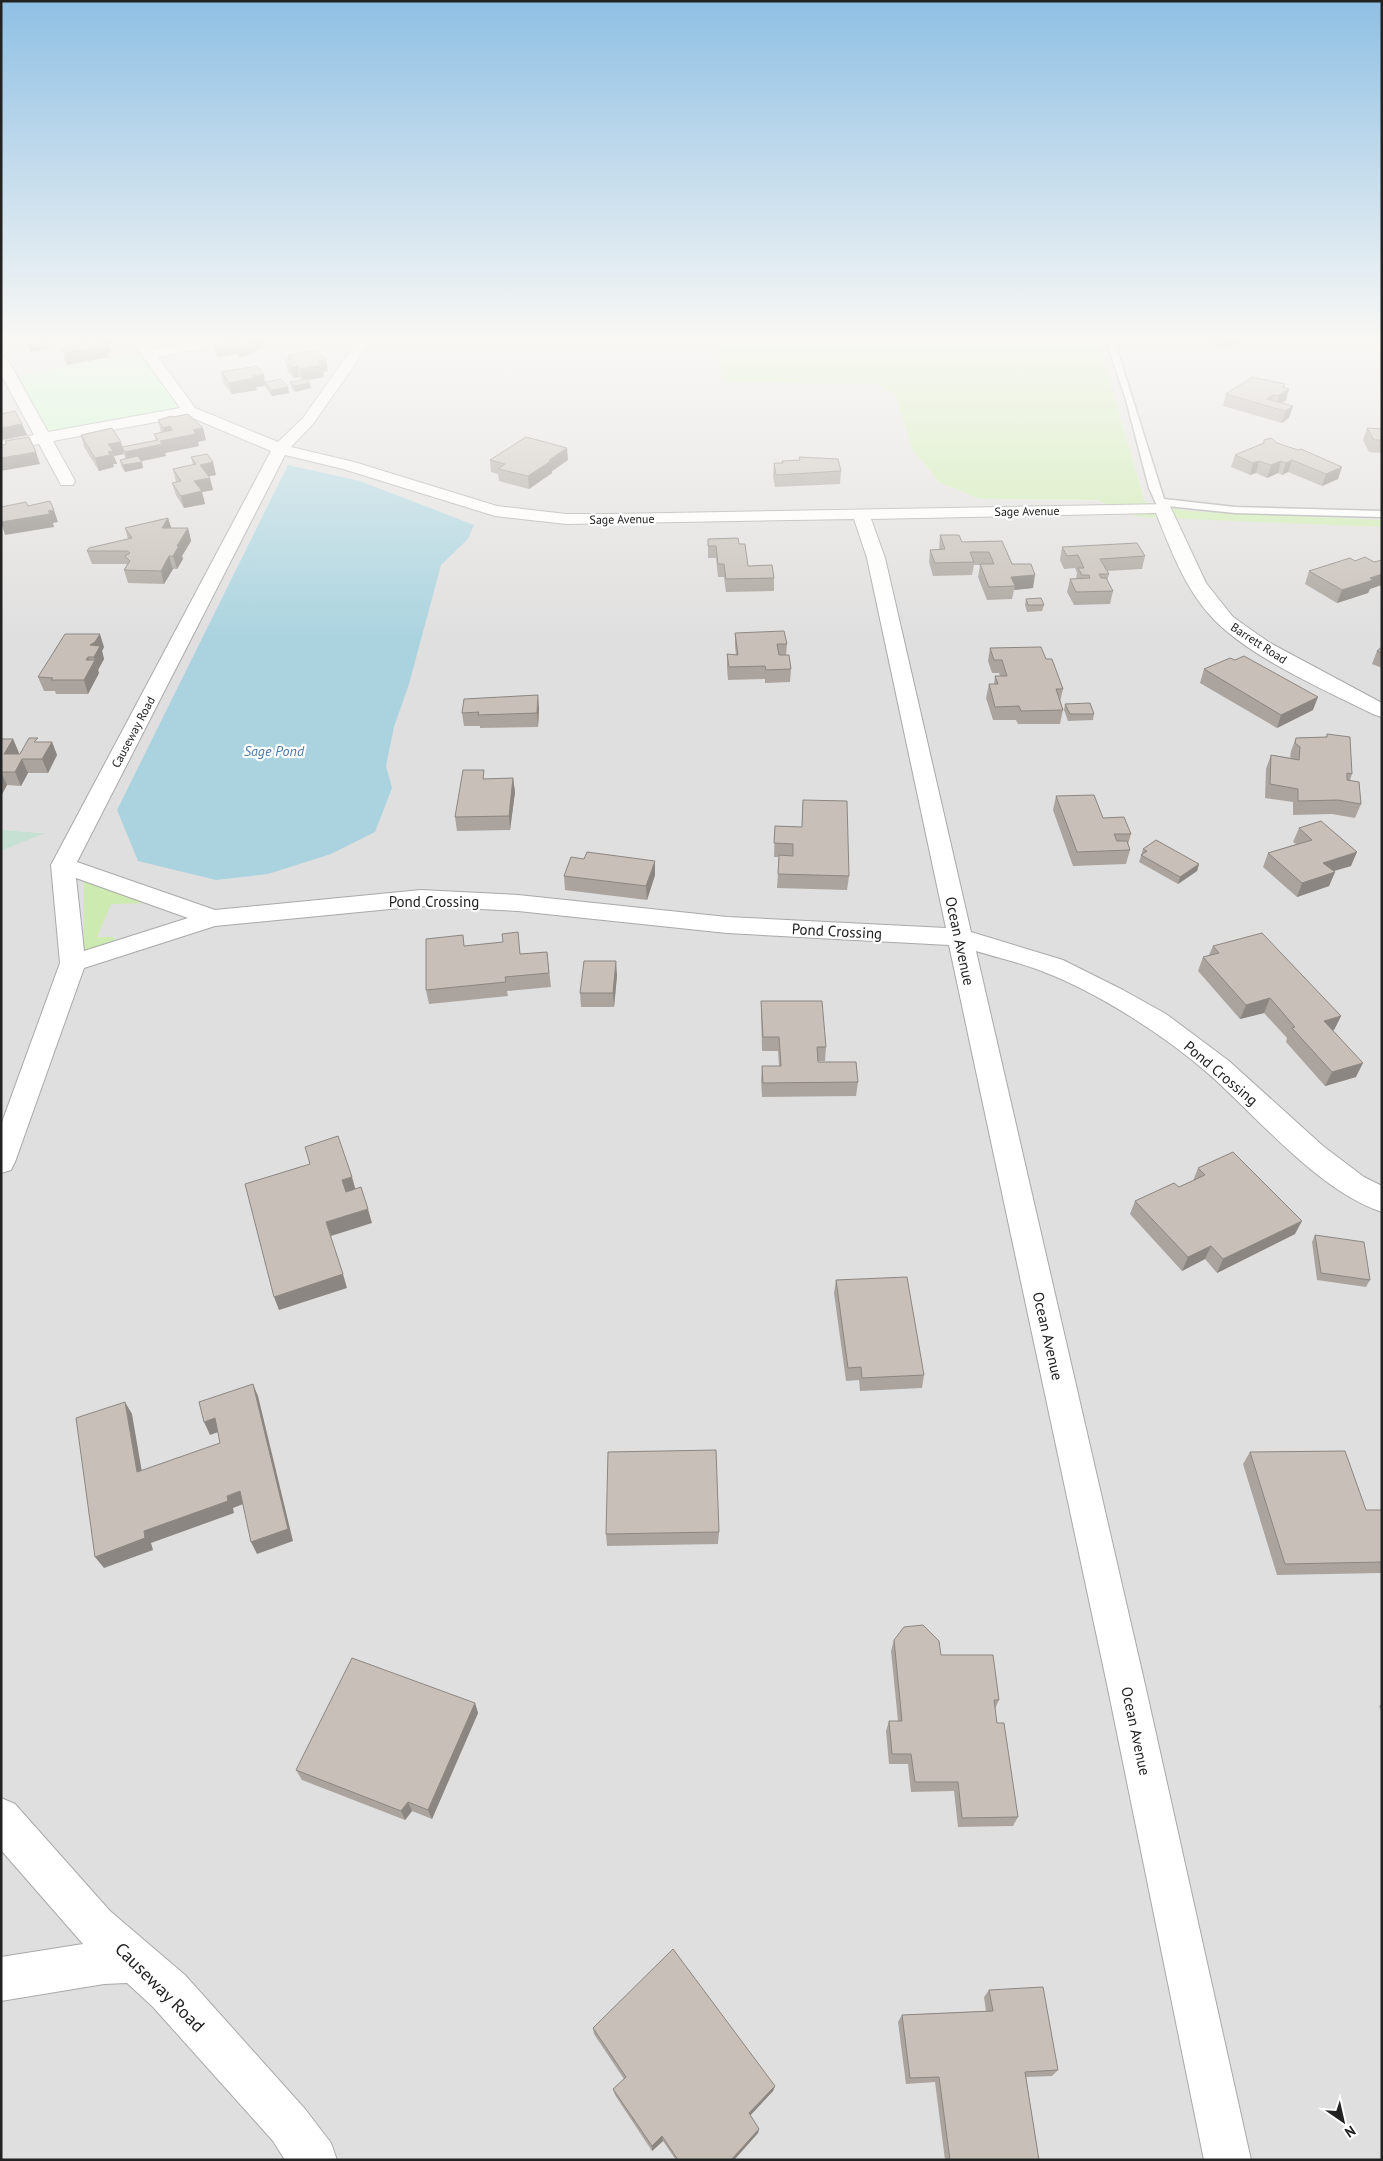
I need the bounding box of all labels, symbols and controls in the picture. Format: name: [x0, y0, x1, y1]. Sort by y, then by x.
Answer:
street label: Sage Avenue: [994, 503, 1060, 519]
street label: Sage Avenue: [589, 511, 655, 527]
street label: Barrett Road: [1228, 619, 1290, 667]
street label: Causeway Road: [108, 694, 158, 770]
water label: Sage Pond: [244, 742, 305, 760]
street label: Pond Crossing: [389, 892, 479, 911]
street label: Ocean Avenue: [941, 895, 979, 987]
street label: Pond Crossing: [791, 919, 883, 943]
street label: Pond Crossing: [1180, 1037, 1262, 1109]
street label: Ocean Avenue: [1029, 1290, 1067, 1382]
street label: Ocean Avenue: [1117, 1685, 1155, 1777]
street label: Causeway Road: [110, 1937, 210, 2037]
north arrow: [1318, 2096, 1368, 2146]
text: N: [1341, 2122, 1359, 2142]

